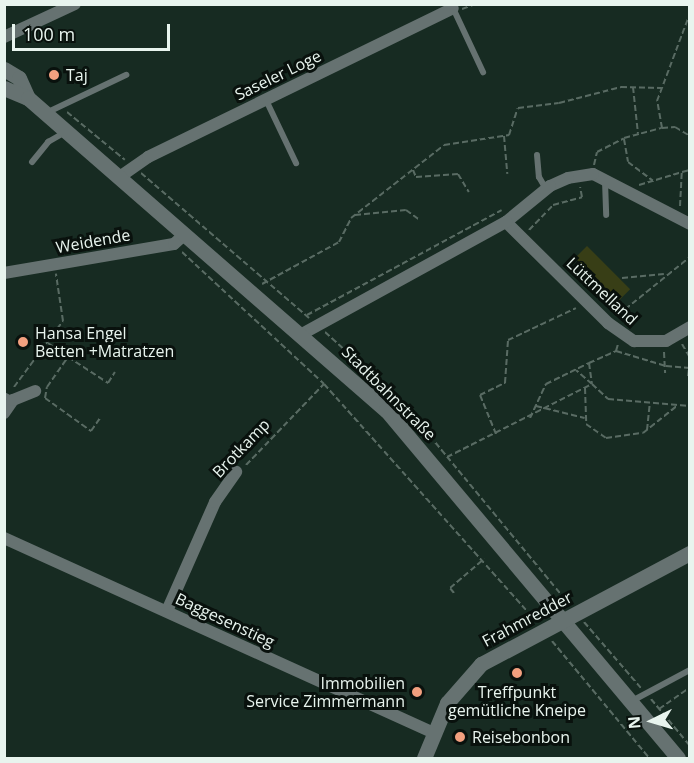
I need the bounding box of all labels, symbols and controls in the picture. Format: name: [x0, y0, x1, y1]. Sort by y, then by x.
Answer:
scale bar: [15, 12, 172, 50]
text: 100 m: [23, 22, 75, 46]
street label: Saseler Loge: [232, 46, 324, 104]
place label: Taj: [66, 65, 88, 85]
marker: Taj: [47, 68, 61, 82]
street label: Weidende: [54, 225, 132, 257]
street label: Lüttmelland: [563, 253, 641, 329]
place label: Hansa Engel Betten +Matratzen: [35, 323, 174, 361]
marker: Hansa Engel Betten +Matratzen: [16, 335, 30, 349]
street label: Stadtbahnstraße: [338, 342, 440, 444]
street label: Brotkamp: [208, 415, 274, 481]
street label: Frahmredder: [479, 587, 575, 651]
street label: Baggesenstieg: [172, 589, 278, 651]
marker: Treffpunkt gemütliche Kneipe: [510, 666, 524, 680]
place label: Immobilien Service Zimmermann: [246, 673, 405, 711]
place label: Treffpunkt gemütliche Kneipe: [448, 682, 586, 720]
marker: Immobilien Service Zimmermann: [410, 685, 424, 699]
north arrow: [622, 691, 682, 751]
text: N: [623, 715, 646, 730]
place label: Reisebonbon: [472, 727, 570, 747]
marker: Reisebonbon: [453, 730, 467, 744]

